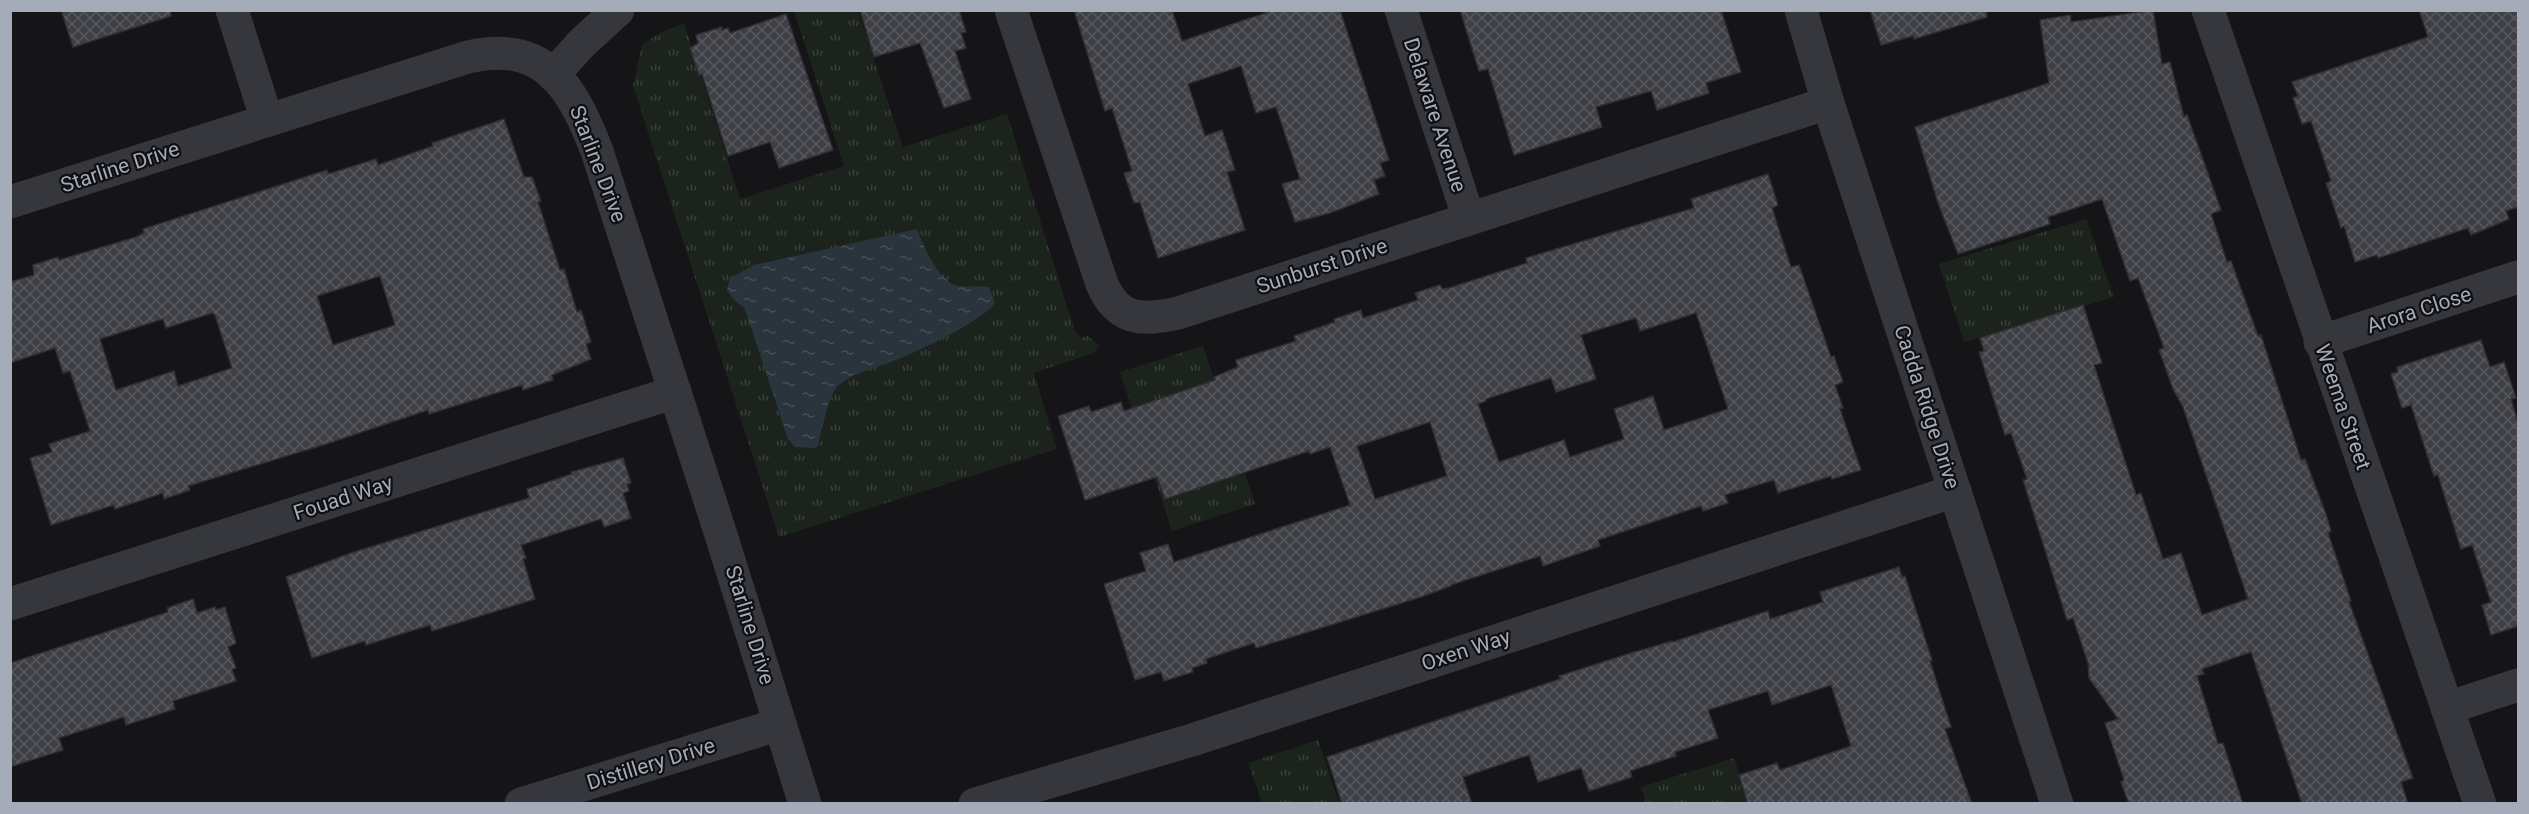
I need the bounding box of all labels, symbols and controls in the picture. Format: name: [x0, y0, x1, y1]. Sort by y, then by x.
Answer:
street label: Delaware Avenue: [1399, 35, 1471, 195]
street label: Starline Drive: [565, 102, 631, 226]
street label: Starline Drive: [58, 137, 182, 197]
street label: Sunburst Drive: [1254, 234, 1390, 298]
street label: Arora Close: [2364, 282, 2474, 338]
street label: Cadda Ridge Drive: [1889, 322, 1965, 492]
street label: Weema Street: [2310, 341, 2376, 473]
street label: Fouad Way: [290, 471, 396, 525]
street label: Starline Drive: [721, 563, 779, 687]
street label: Oxen Way: [1418, 624, 1514, 676]
street label: Distillery Drive: [584, 733, 718, 795]

